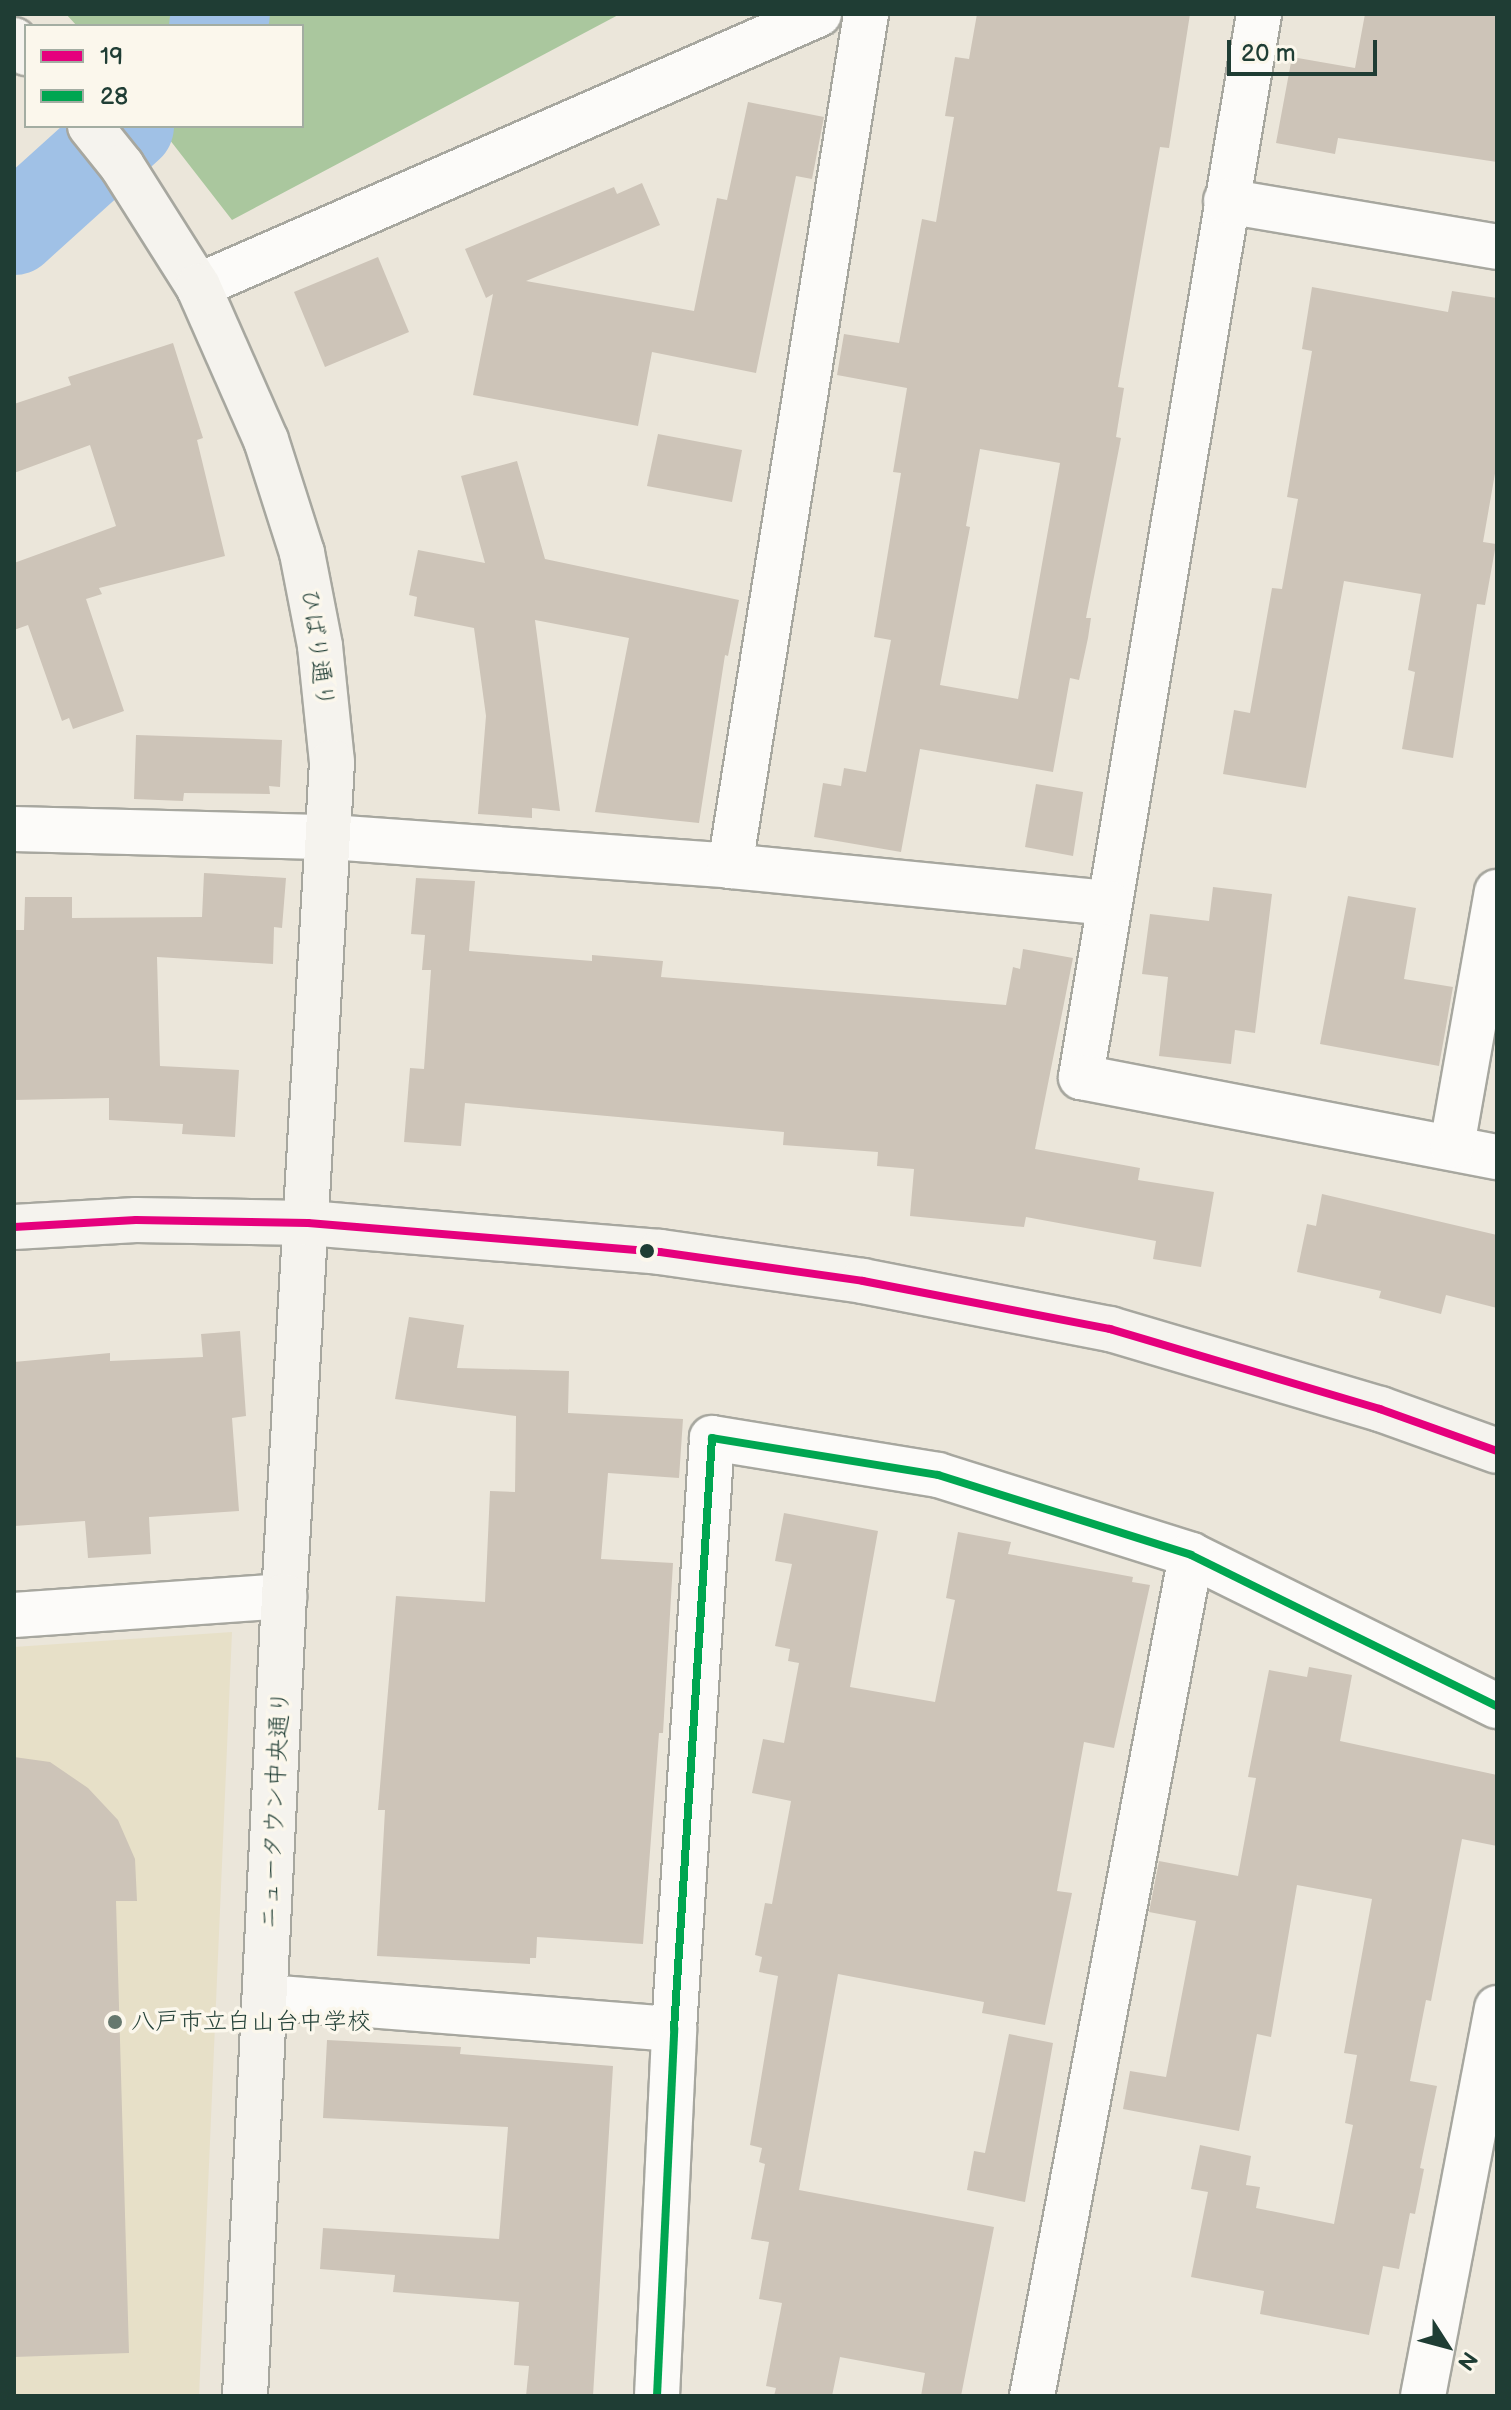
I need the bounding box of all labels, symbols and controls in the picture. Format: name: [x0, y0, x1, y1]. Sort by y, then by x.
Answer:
legend: [24, 24, 304, 128]
scale bar: [1231, 24, 1381, 74]
text: 20 m: [1241, 39, 1296, 68]
text: 19: [100, 42, 123, 71]
text: 28: [100, 82, 128, 111]
street label: ひばり通り: [294, 587, 340, 709]
unlabelled marker: [639, 1243, 655, 1259]
street label: ニュータウン中央通り: [254, 1689, 296, 1931]
place label: 八戸市立白山台中学校: [131, 2008, 371, 2036]
marker: 八戸市立白山台中学校: [106, 2013, 124, 2031]
north arrow: [1407, 2306, 1487, 2386]
text: N: [1451, 2346, 1483, 2375]

